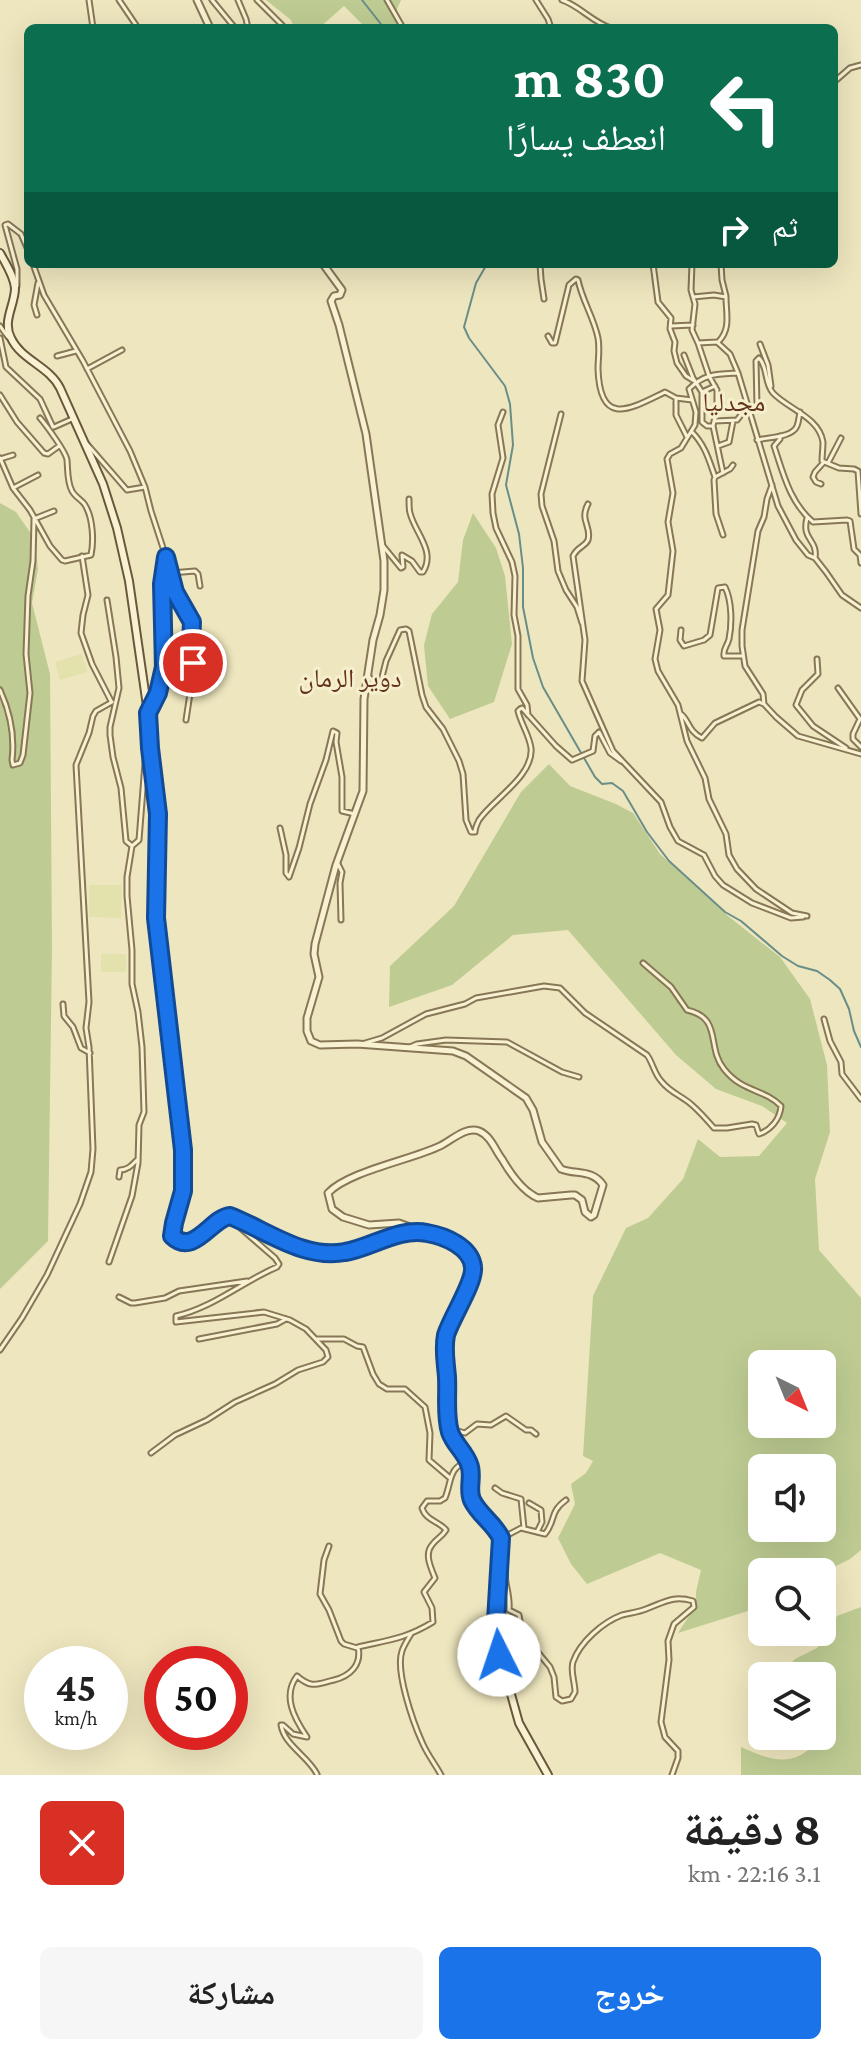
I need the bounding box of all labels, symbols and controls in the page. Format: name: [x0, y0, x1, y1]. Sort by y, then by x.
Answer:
text: 830 m: [514, 47, 666, 109]
icon: left: [694, 56, 798, 160]
text: انعطف يسارًا: [506, 118, 666, 158]
icon: right: [712, 208, 756, 252]
text: ثم: [772, 210, 798, 243]
district label: مجدليا: [703, 388, 765, 417]
pin: [159, 629, 227, 697]
icon: arrive: [171, 641, 215, 685]
district label: دوير الرمان: [298, 664, 402, 694]
north arrow: [748, 1350, 836, 1438]
map controls: [748, 1350, 836, 1750]
button: sound: [748, 1454, 836, 1542]
button: search: [748, 1558, 836, 1646]
position arrow: [457, 1613, 541, 1697]
speed limit sign: 50: [144, 1646, 248, 1750]
button: layers: [748, 1662, 836, 1750]
text: 45: [56, 1665, 96, 1710]
text: km/h: [54, 1707, 98, 1729]
button: close: [40, 1801, 124, 1885]
text: 8 دقيقة: [683, 1802, 821, 1855]
text: 3.1 km · 22:16: [688, 1859, 821, 1888]
button: مشاركة: [40, 1947, 423, 2039]
button: خروج: [439, 1947, 821, 2039]

